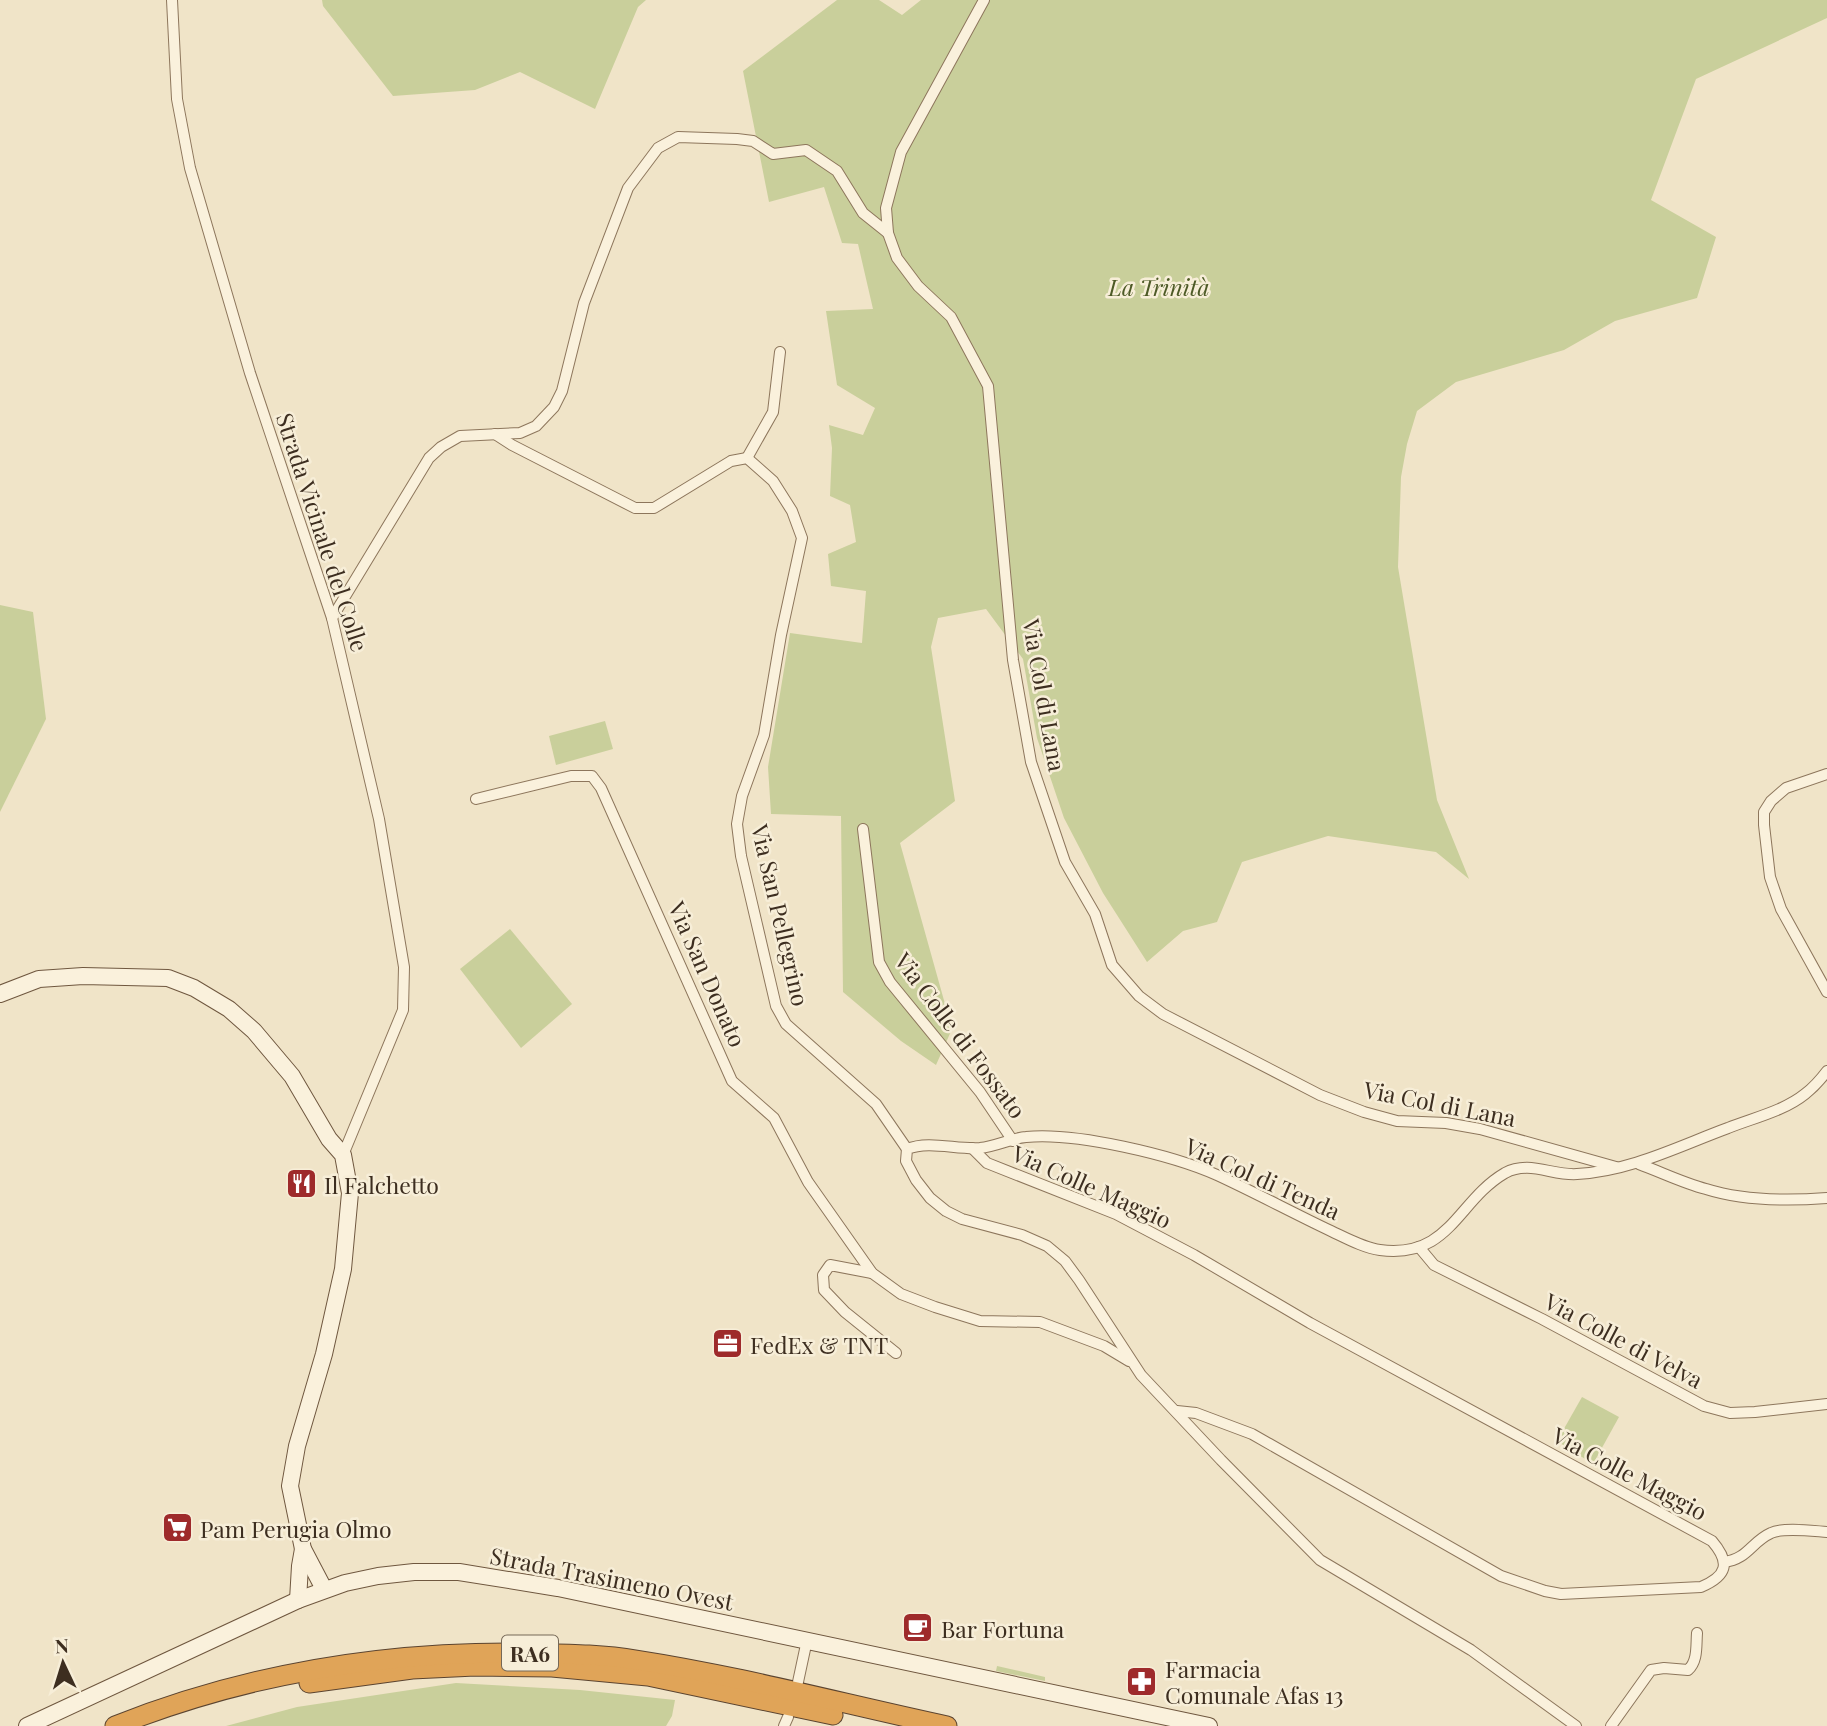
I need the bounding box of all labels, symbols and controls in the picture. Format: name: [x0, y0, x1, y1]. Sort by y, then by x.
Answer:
park label: La Trinità: [1108, 271, 1209, 302]
street label: Strada Vicinale del Colle: [270, 409, 376, 655]
street label: Via Col di Lana: [1016, 615, 1074, 774]
street label: Via San Pellegrino: [745, 820, 817, 1009]
street label: Via San Donato: [662, 896, 754, 1052]
street label: Via Colle di Fossato: [888, 945, 1033, 1124]
street label: Via Col di Lana: [1360, 1073, 1519, 1133]
street label: Via Col di Tenda: [1180, 1130, 1346, 1226]
street label: Via Colle Maggio: [1007, 1137, 1176, 1235]
restaurant icon: Il Falchetto: [284, 1167, 318, 1201]
place label: Il Falchetto: [324, 1169, 439, 1200]
street label: Via Colle di Velva: [1539, 1285, 1709, 1395]
office icon: FedEx & TNT: [710, 1327, 744, 1361]
place label: FedEx & TNT: [750, 1329, 888, 1360]
street label: Via Colle Maggio: [1546, 1419, 1713, 1527]
supermarket icon: Pam Perugia Olmo: [160, 1511, 194, 1545]
place label: Pam Perugia Olmo: [200, 1513, 392, 1544]
street label: Strada Trasimeno Ovest: [488, 1539, 737, 1617]
cafe icon: Bar Fortuna: [901, 1611, 935, 1645]
place label: Bar Fortuna: [941, 1613, 1065, 1644]
north arrow: [28, 1628, 98, 1698]
text: N: [54, 1632, 70, 1658]
road number: RA6: [502, 1636, 558, 1670]
place label: Farmacia Comunale Afas 13: [1165, 1653, 1343, 1710]
pharmacy icon: Farmacia Comunale Afas 13: [1125, 1664, 1159, 1698]

